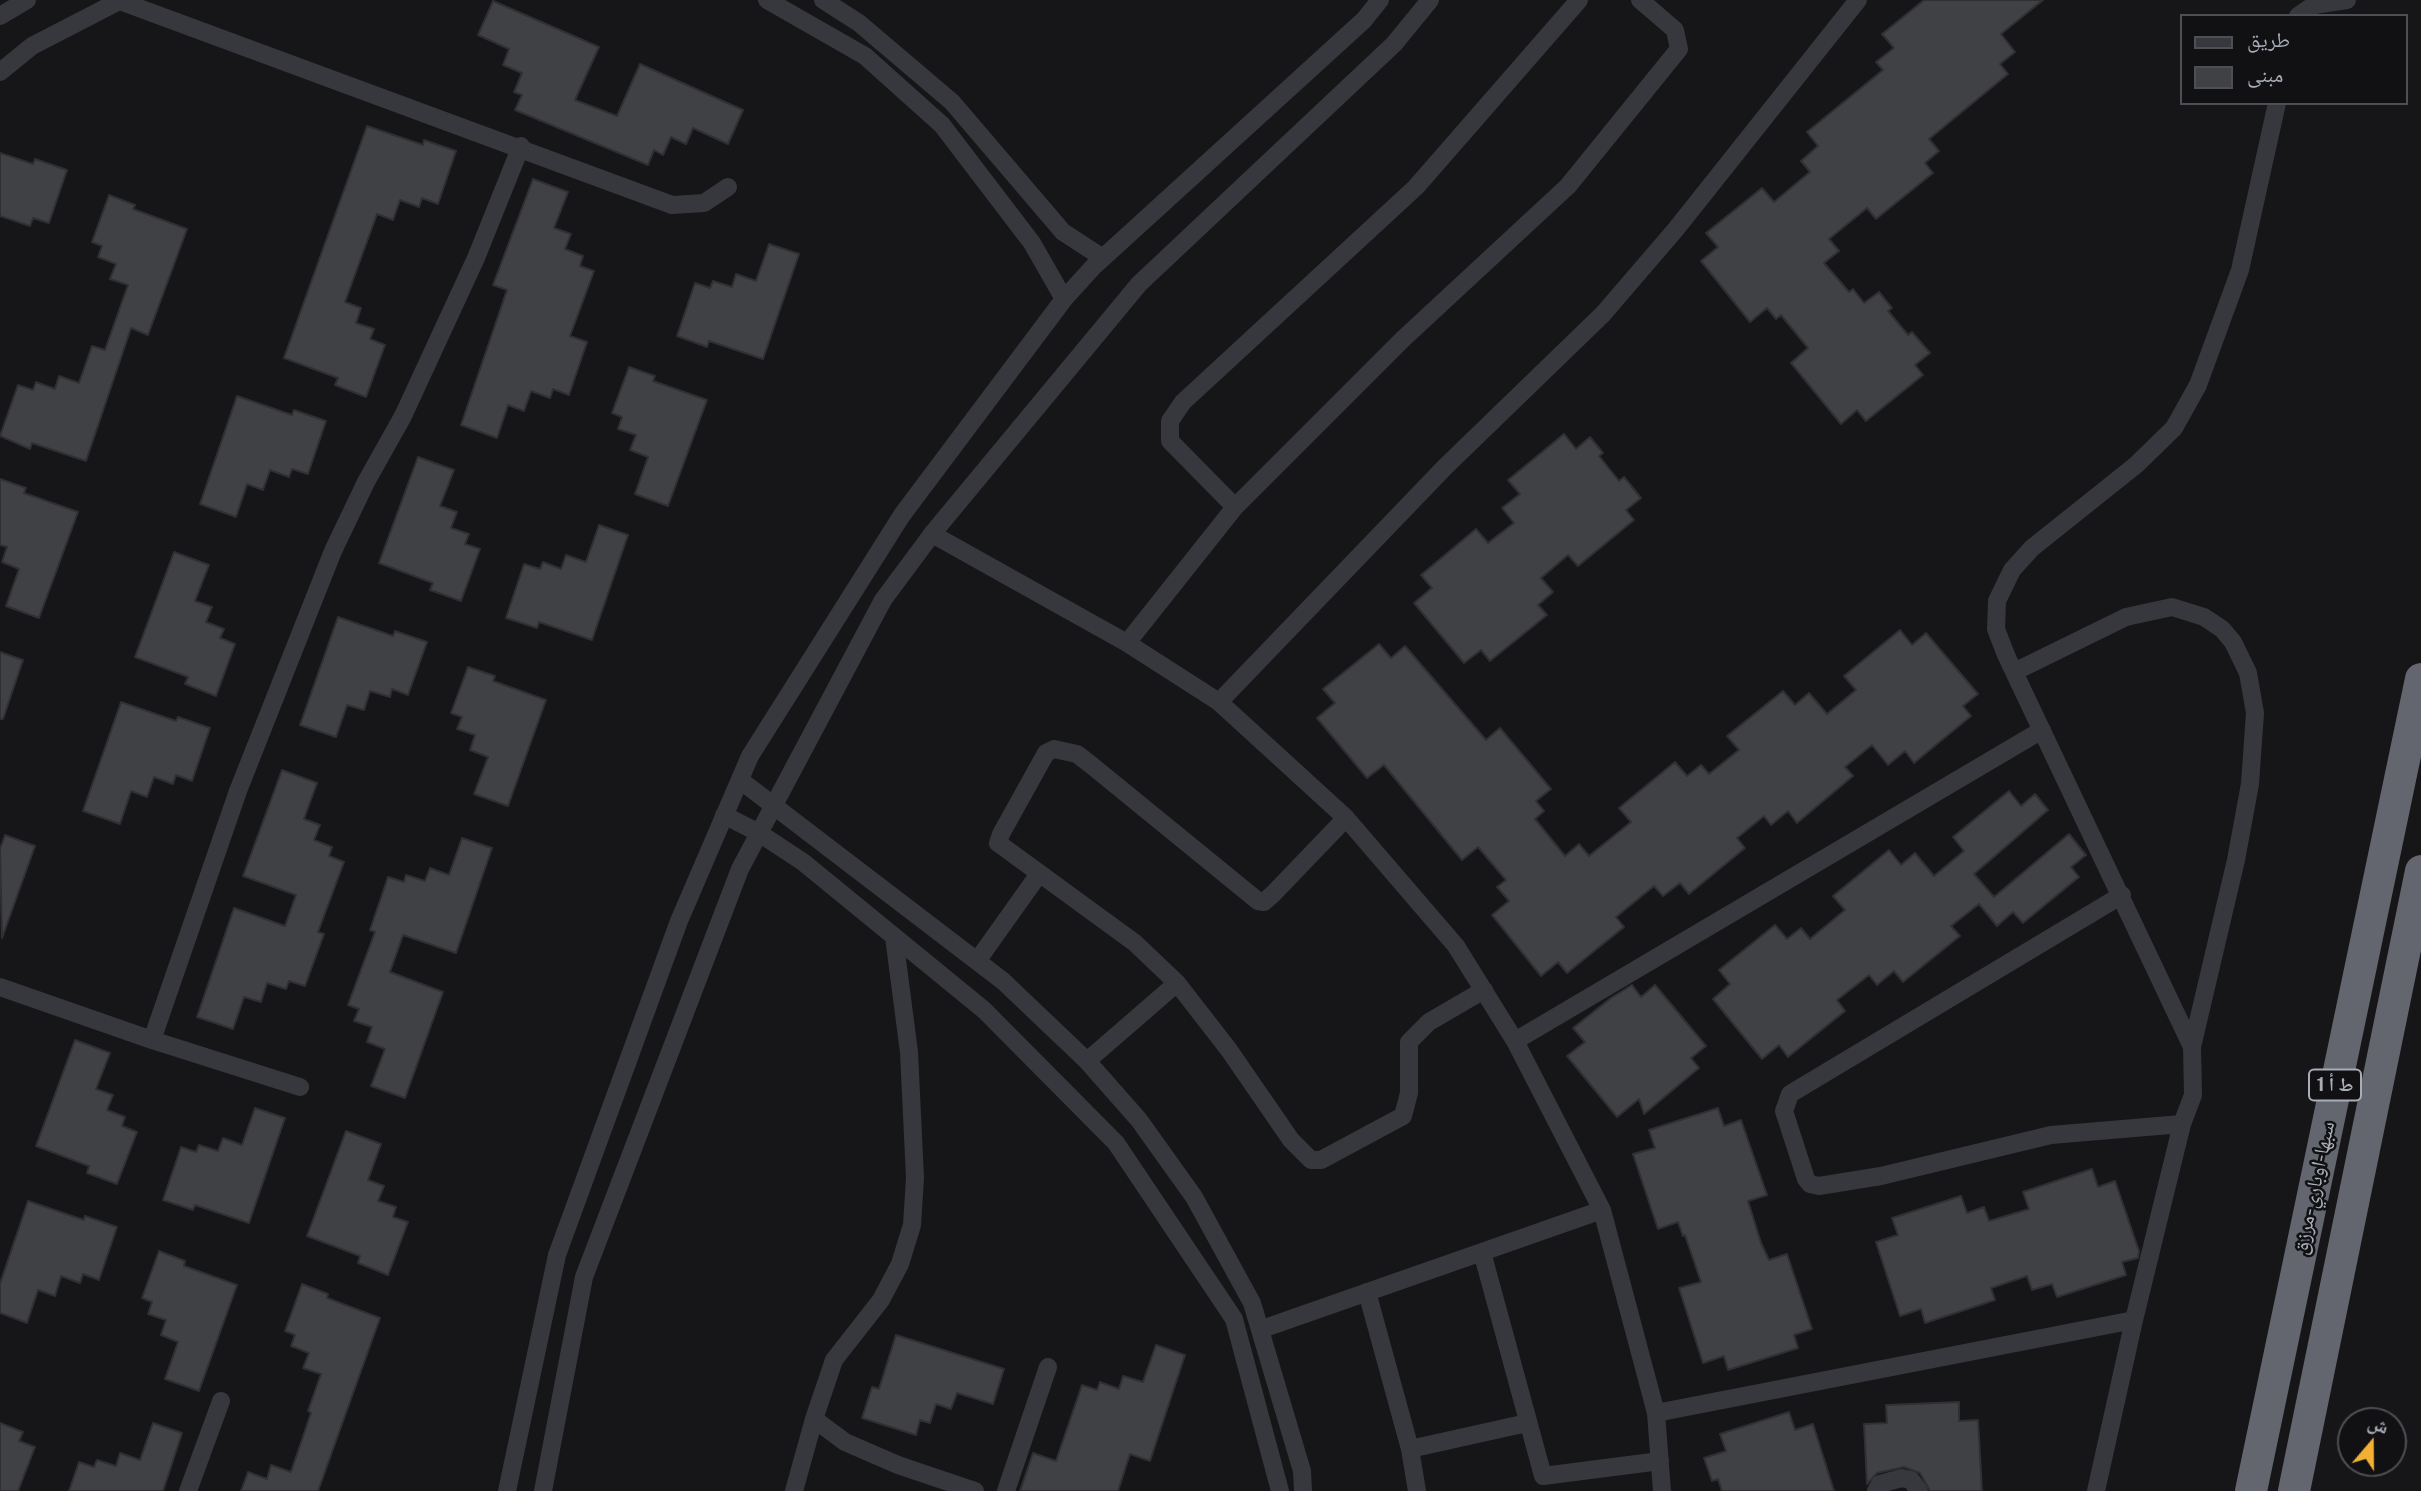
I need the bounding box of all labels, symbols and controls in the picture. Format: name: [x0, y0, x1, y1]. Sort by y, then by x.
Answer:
legend: [2180, 14, 2407, 105]
text: طريق: [2247, 27, 2290, 52]
text: مبنى: [2247, 62, 2283, 87]
road number: ط أ 1: [2309, 1070, 2361, 1100]
street label: سبها-اوباري-مرزق: [2288, 1119, 2340, 1257]
north arrow: [2337, 1407, 2407, 1477]
text: ش: [2365, 1410, 2392, 1438]

